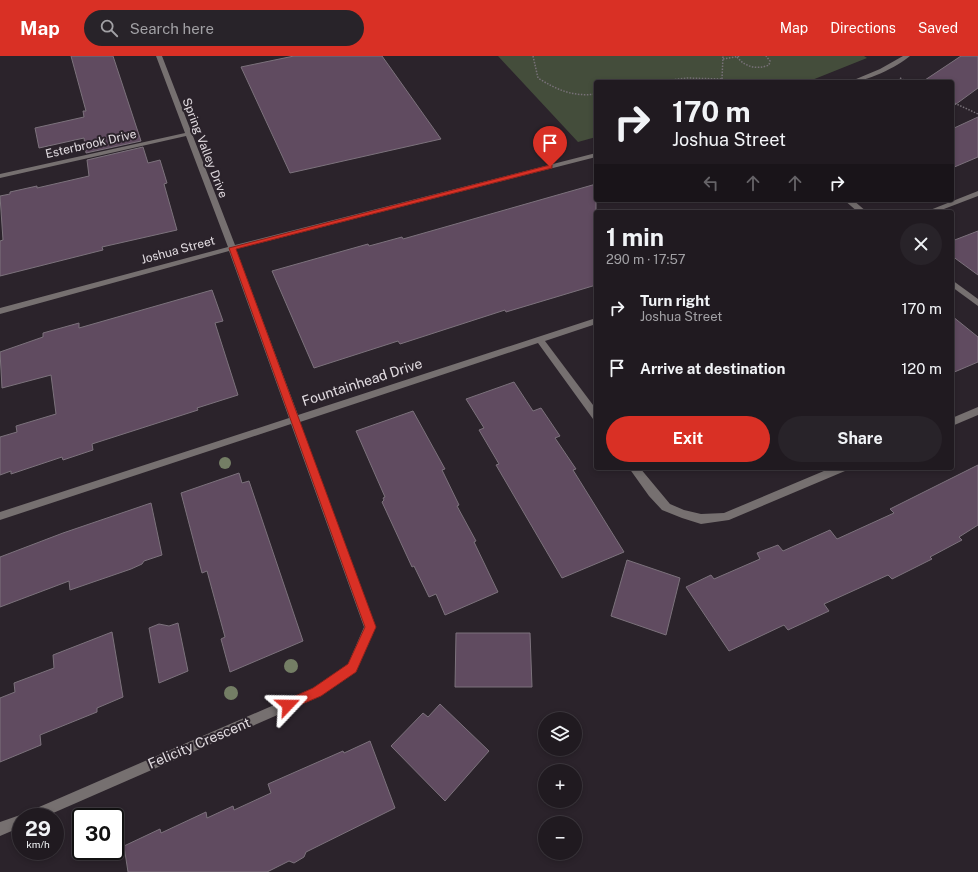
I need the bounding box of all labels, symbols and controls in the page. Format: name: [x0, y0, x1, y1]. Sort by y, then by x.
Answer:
search box: [84, 10, 364, 46]
text: Map: [20, 17, 60, 39]
icon: search: [98, 17, 120, 39]
text: Search here: [130, 20, 214, 37]
text: Map: [780, 20, 808, 36]
text: Directions: [830, 20, 896, 36]
text: Saved: [918, 20, 958, 36]
text: 170 m: [672, 95, 751, 128]
street label: Spring Valley Drive: [180, 96, 231, 200]
icon: right: [606, 96, 658, 148]
pin: [533, 126, 567, 167]
street label: Esterbrook Drive: [44, 127, 138, 161]
text: Joshua Street: [672, 129, 786, 150]
icon: arrive: [539, 132, 561, 154]
icon: left: [700, 172, 722, 194]
icon: ahead: [742, 172, 764, 194]
icon: ahead: [784, 172, 806, 194]
icon: right: [826, 172, 848, 194]
text: 1 min: [606, 223, 664, 251]
button: close: [900, 223, 942, 265]
street label: Joshua Street: [139, 233, 217, 267]
text: 290 m · 17:57: [606, 252, 686, 267]
text: Turn right: [640, 292, 710, 309]
icon: right: [606, 297, 628, 319]
text: 170 m: [901, 300, 942, 317]
text: Joshua Street: [640, 309, 722, 324]
street label: Fountainhead Drive: [300, 355, 424, 409]
icon: arrive: [606, 357, 628, 379]
text: Arrive at destination: [640, 360, 785, 377]
text: 120 m: [901, 360, 942, 377]
button: Exit: [606, 416, 770, 462]
button: Share: [778, 416, 942, 462]
position arrow: [267, 684, 309, 726]
map controls: [538, 712, 582, 860]
button: layers: [538, 712, 582, 756]
street label: Felicity Crescent: [145, 714, 253, 772]
button: +: [538, 764, 582, 808]
speed limit sign: 30: [72, 808, 124, 860]
button: −: [538, 816, 582, 860]
text: 29: [25, 817, 51, 841]
text: km/h: [26, 838, 50, 850]

